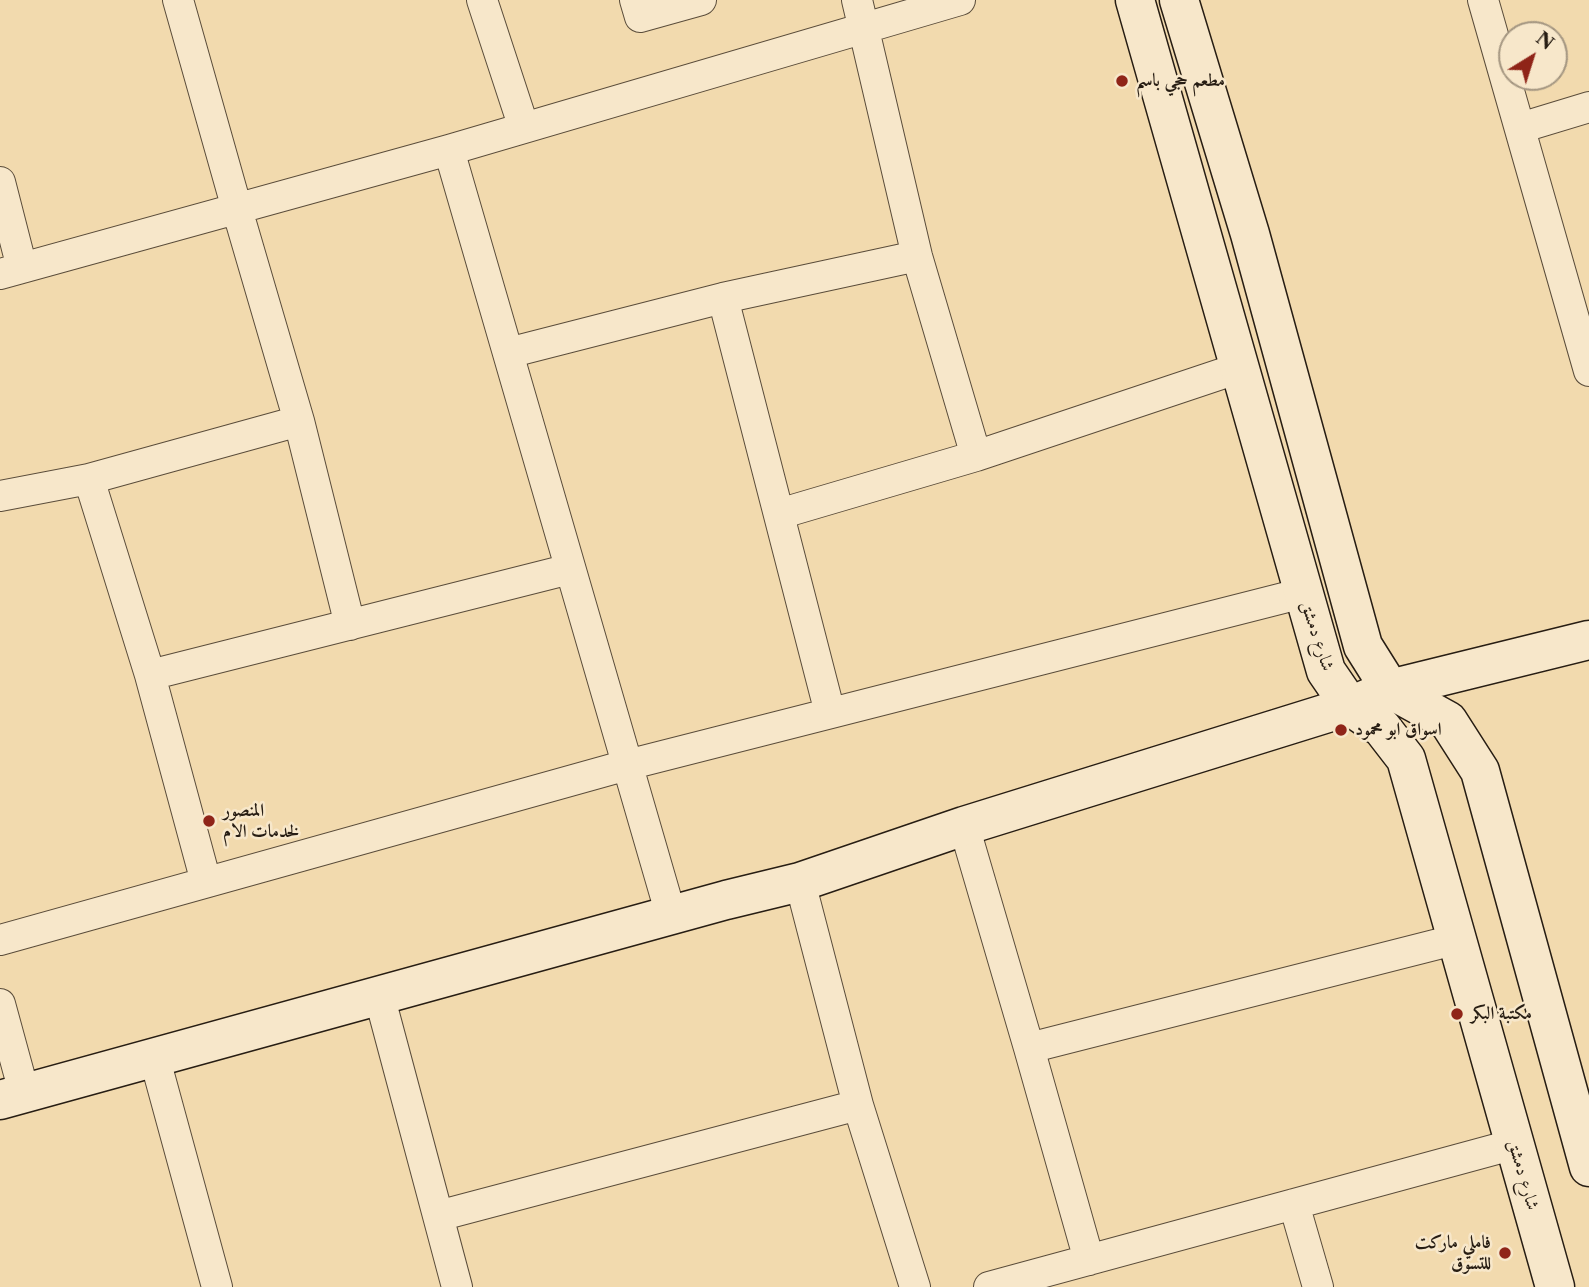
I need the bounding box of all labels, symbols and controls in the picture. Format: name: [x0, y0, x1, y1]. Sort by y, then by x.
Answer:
north arrow: [1498, 21, 1568, 91]
text: N: [1531, 26, 1559, 55]
place label: مطعم حجي باسم: [1136, 70, 1225, 92]
marker: مطعم حجي باسم: [1114, 73, 1130, 89]
street label: شارع دمشق: [1296, 598, 1338, 674]
place label: اسواق ابو محمود: [1355, 719, 1442, 741]
marker: اسواق ابو محمود: [1333, 722, 1349, 738]
place label: المنصور لخدمات الام: [223, 800, 299, 842]
marker: المنصور لخدمات الام: [201, 813, 217, 829]
place label: مكتبة البكر: [1471, 1003, 1532, 1025]
marker: مكتبة البكر: [1449, 1006, 1465, 1022]
street label: شارع دمشق: [1503, 1137, 1543, 1213]
place label: فاملي ماركت للتسوق: [1415, 1232, 1491, 1274]
marker: فاملي ماركت للتسوق: [1497, 1245, 1513, 1261]

